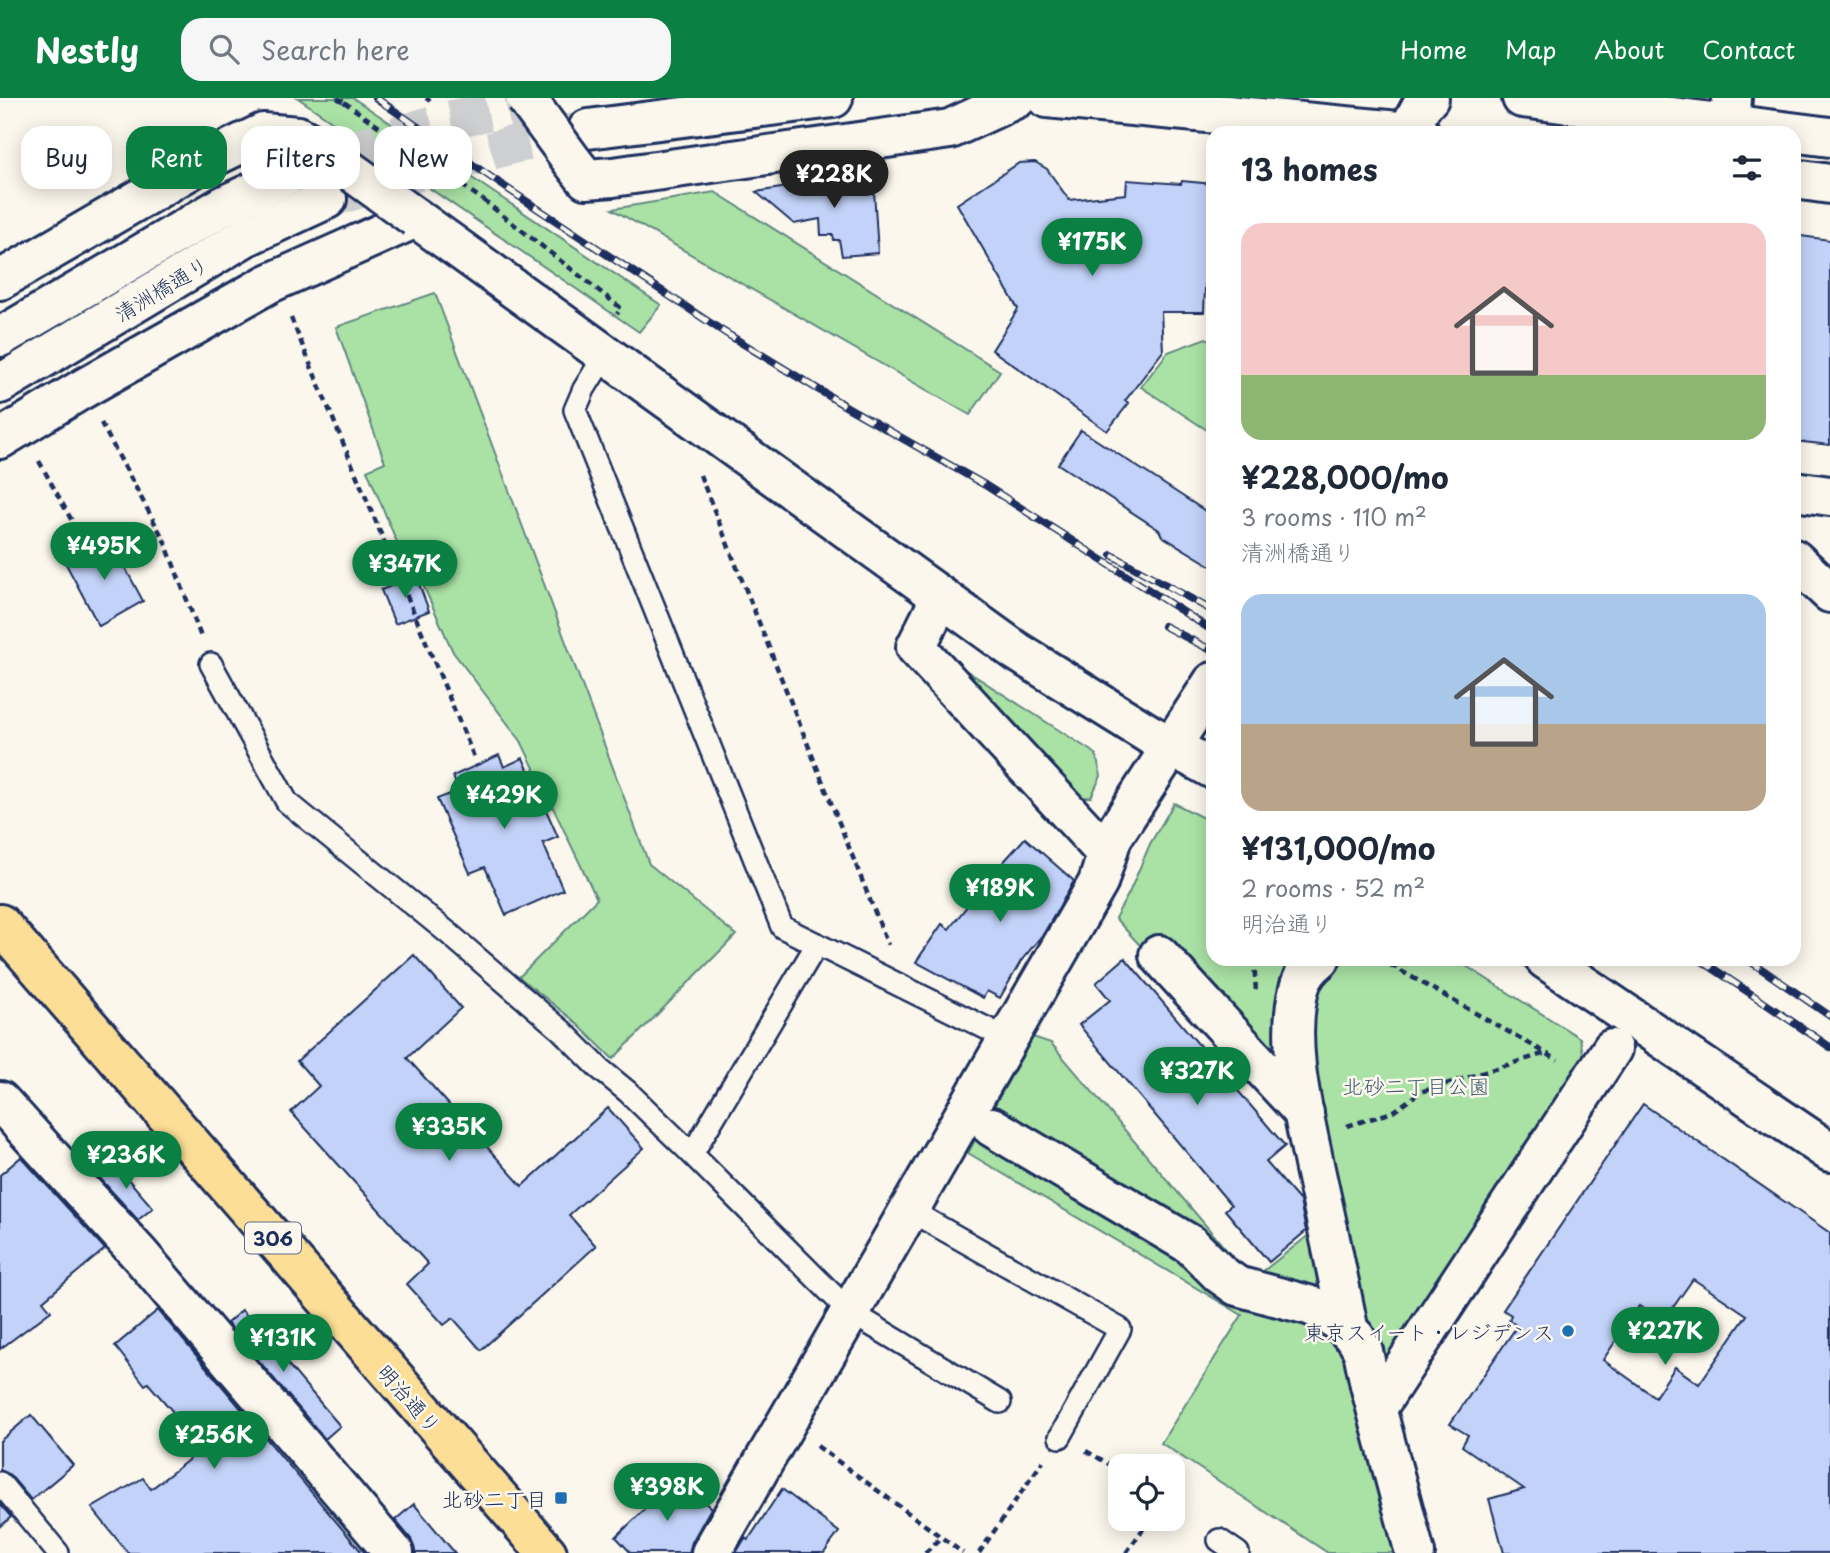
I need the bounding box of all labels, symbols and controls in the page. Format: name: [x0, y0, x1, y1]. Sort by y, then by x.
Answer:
search box: [181, 18, 671, 81]
text: Nestly: [35, 24, 139, 74]
icon: search: [205, 30, 243, 68]
text: Search here: [261, 30, 410, 69]
text: Home: [1400, 31, 1467, 67]
text: Map: [1505, 31, 1556, 67]
text: About: [1594, 31, 1664, 67]
text: Contact: [1702, 31, 1795, 67]
chip: Buy: [21, 126, 112, 189]
chip: Rent: [126, 126, 227, 189]
chip: Filters: [241, 126, 360, 189]
chip: New: [374, 126, 472, 189]
text: 13 homes: [1241, 146, 1378, 191]
icon: filters: [1728, 149, 1766, 187]
pin: ¥228K: [785, 150, 883, 210]
text: ¥228K: [795, 155, 873, 190]
pin: ¥175K: [1043, 218, 1141, 278]
text: ¥175K: [1058, 223, 1127, 258]
street label: 清洲橋通り: [108, 247, 214, 329]
icon: home: [1441, 268, 1567, 394]
text: ¥228,000/mo: [1241, 454, 1449, 499]
text: 3 rooms · 110 m²: [1241, 499, 1427, 534]
pin: ¥495K: [55, 522, 153, 582]
text: ¥495K: [66, 527, 142, 562]
text: 清洲橋通り: [1241, 534, 1356, 569]
pin: ¥347K: [356, 540, 454, 600]
text: ¥347K: [368, 545, 442, 580]
icon: home: [1441, 639, 1567, 765]
pin: ¥429K: [455, 772, 553, 831]
text: ¥429K: [466, 776, 542, 811]
text: ¥131,000/mo: [1241, 825, 1435, 870]
pin: ¥189K: [951, 864, 1049, 924]
text: ¥189K: [965, 869, 1035, 904]
text: 2 rooms · 52 m²: [1241, 870, 1425, 905]
text: 明治通り: [1241, 905, 1333, 940]
pin: ¥327K: [1148, 1048, 1246, 1107]
text: ¥327K: [1160, 1052, 1234, 1087]
park label: 北砂二丁目公園: [1343, 1069, 1490, 1101]
pin: ¥335K: [400, 1104, 498, 1163]
text: ¥335K: [411, 1108, 487, 1143]
pin: ¥236K: [77, 1132, 175, 1191]
text: ¥236K: [87, 1136, 165, 1171]
road number: 306: [245, 1222, 301, 1254]
pin: ¥227K: [1616, 1308, 1714, 1367]
text: ¥227K: [1627, 1312, 1703, 1347]
pin: ¥131K: [234, 1314, 332, 1374]
place label: 東京スイート・レジデンス: [1304, 1315, 1554, 1347]
text: ¥131K: [250, 1319, 316, 1354]
marker: 東京スイート・レジデンス: [1560, 1323, 1576, 1339]
street label: 明治通り: [370, 1356, 450, 1440]
pin: ¥256K: [165, 1412, 263, 1471]
text: ¥256K: [175, 1416, 253, 1451]
map controls: [1108, 1454, 1185, 1531]
button: locate: [1108, 1454, 1185, 1531]
pin: ¥398K: [618, 1464, 716, 1523]
text: ¥398K: [630, 1468, 704, 1503]
place label: 北砂二丁目: [442, 1482, 547, 1514]
marker: 北砂二丁目: [553, 1490, 569, 1506]

